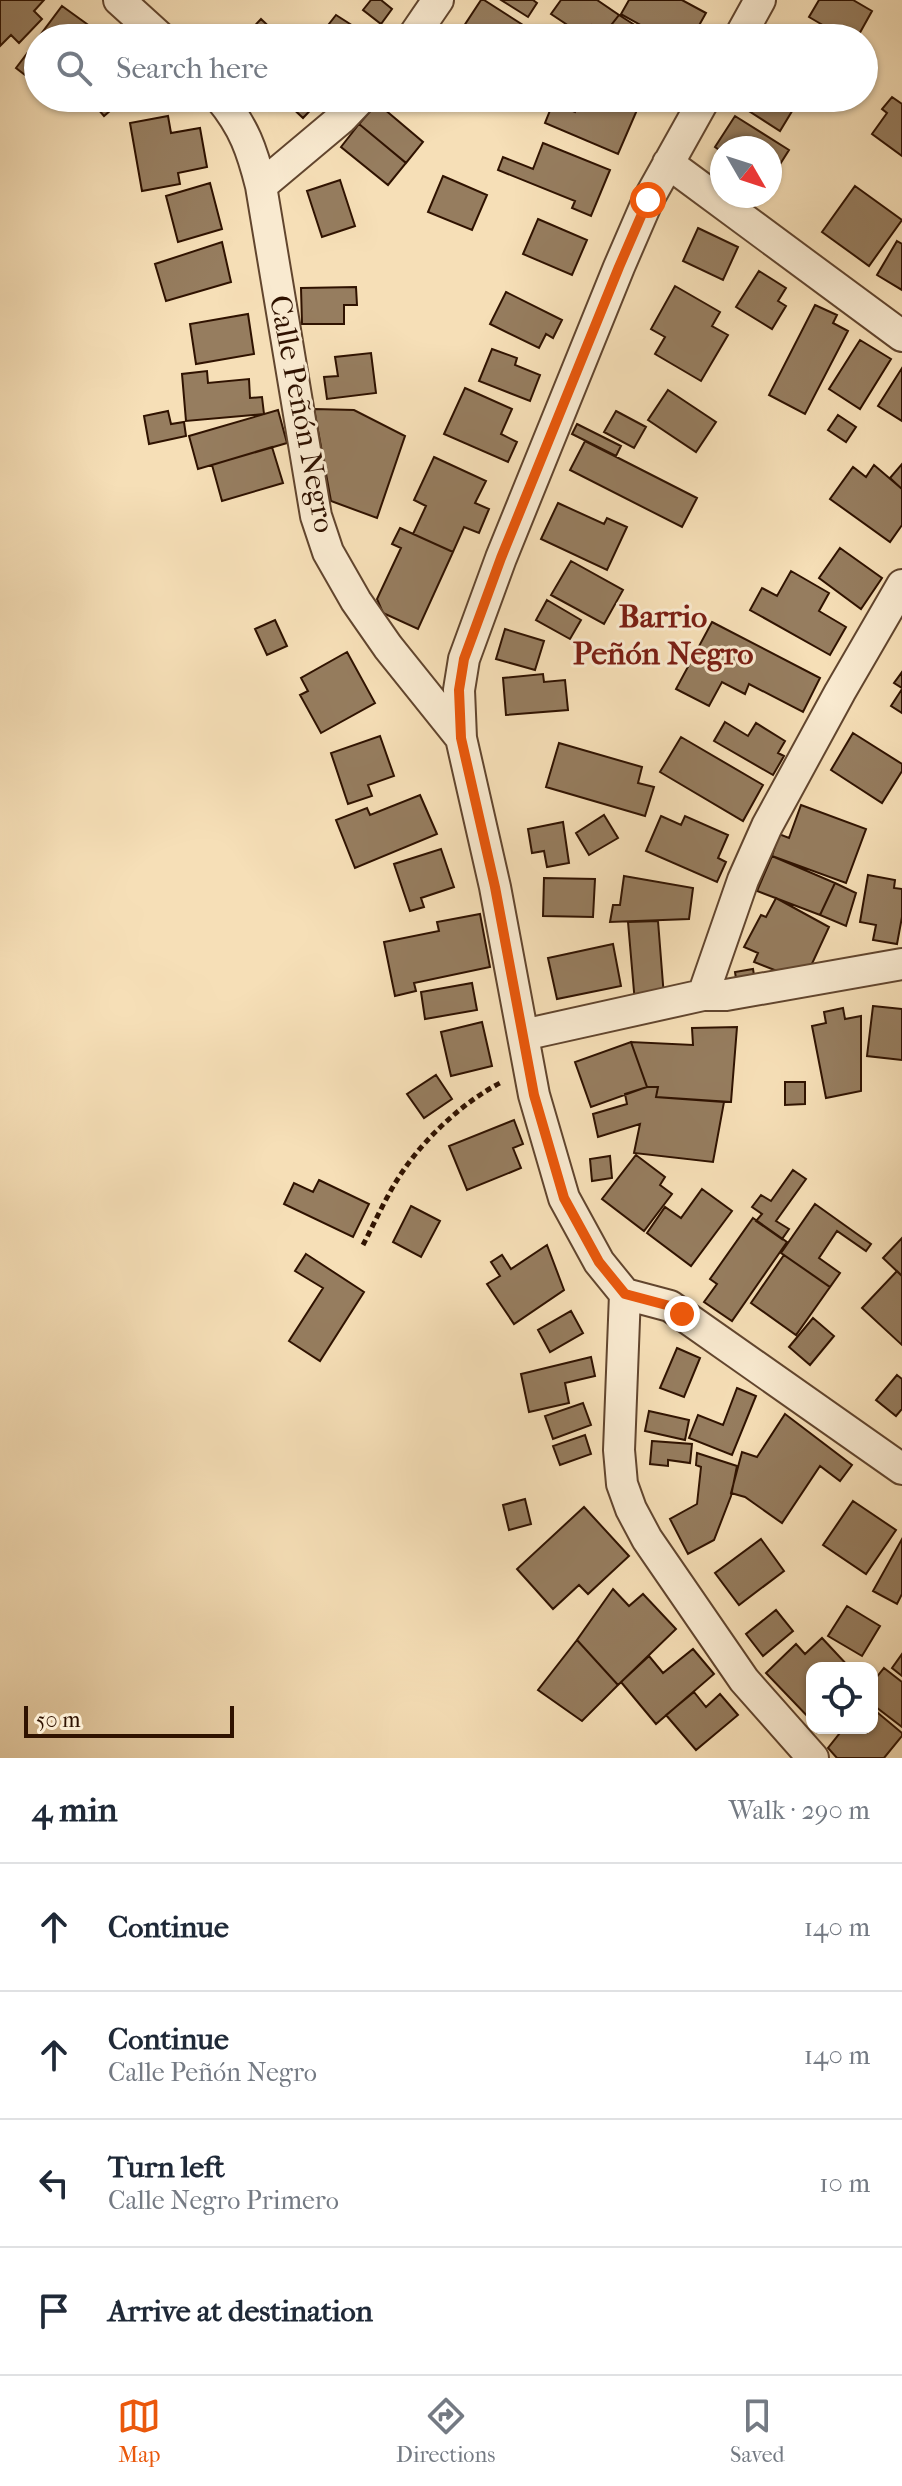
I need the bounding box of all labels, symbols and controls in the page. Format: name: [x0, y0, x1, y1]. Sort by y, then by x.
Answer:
search box: [24, 24, 878, 112]
icon: search: [52, 46, 96, 90]
text: Search here: [116, 51, 268, 86]
north arrow: [710, 136, 782, 208]
route start: [630, 182, 666, 218]
street label: Calle Peñón Negro: [262, 292, 342, 536]
district label: Barrio Peñón Negro: [573, 598, 753, 672]
route end: [664, 1296, 700, 1332]
map controls: [806, 1662, 878, 1734]
button: locate: [806, 1662, 878, 1734]
scale bar: [24, 1702, 234, 1738]
text: 50 m: [36, 1707, 81, 1733]
text: 4 min: [32, 1790, 117, 1830]
text: Walk · 290 m: [729, 1795, 870, 1826]
icon: ahead: [32, 1905, 76, 1949]
text: Continue: [108, 1910, 229, 1945]
text: 140 m: [804, 1912, 870, 1943]
text: Continue: [108, 2022, 229, 2057]
icon: ahead: [32, 2033, 76, 2077]
text: 140 m: [804, 2040, 870, 2071]
text: Calle Peñón Negro: [108, 2057, 317, 2088]
text: Turn left: [108, 2150, 225, 2185]
icon: left: [32, 2161, 76, 2205]
text: 10 m: [819, 2168, 870, 2199]
text: Calle Negro Primero: [108, 2185, 339, 2216]
icon: arrive: [32, 2289, 76, 2333]
text: Arrive at destination: [108, 2294, 373, 2329]
tab: Map: [117, 2394, 161, 2468]
tab: Directions: [396, 2394, 495, 2468]
tab: Saved: [730, 2394, 785, 2468]

